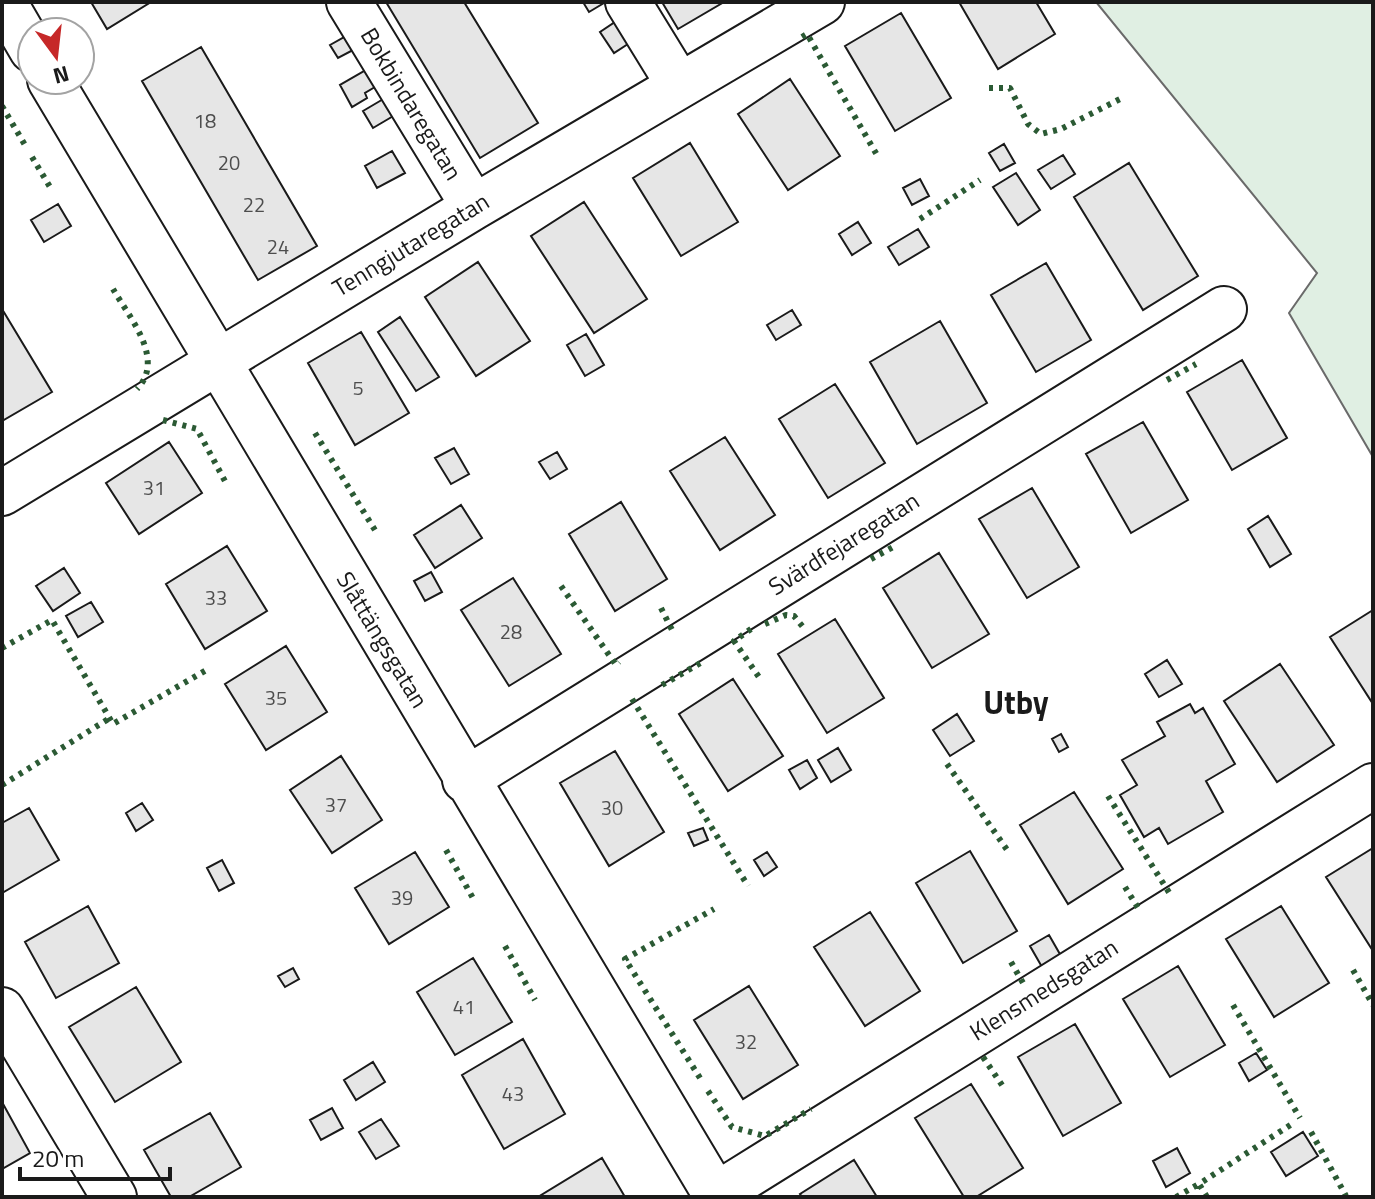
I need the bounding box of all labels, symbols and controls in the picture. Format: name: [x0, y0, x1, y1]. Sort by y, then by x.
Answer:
north arrow: [16, 16, 96, 96]
street label: Bokbindaregatan: [352, 20, 472, 187]
text: N: [49, 57, 73, 94]
house number: 18: [194, 105, 216, 136]
house number: 20: [218, 147, 240, 178]
street label: Tenngjutaregatan: [325, 183, 496, 305]
house number: 22: [243, 189, 265, 220]
house number: 24: [267, 231, 289, 262]
house number: 5: [352, 372, 364, 403]
house number: 31: [143, 472, 165, 503]
street label: Svärdfejaregatan: [761, 482, 926, 604]
street label: Slåttängsgatan: [328, 564, 438, 715]
house number: 33: [205, 582, 227, 613]
house number: 28: [500, 616, 522, 647]
district label: Utby: [983, 678, 1049, 726]
house number: 35: [265, 682, 287, 713]
house number: 37: [325, 789, 347, 820]
house number: 30: [601, 792, 623, 823]
house number: 39: [391, 882, 413, 913]
street label: Klensmedsgatan: [962, 929, 1125, 1049]
house number: 41: [453, 991, 475, 1022]
house number: 32: [735, 1026, 757, 1057]
house number: 43: [502, 1078, 524, 1109]
scale bar: [20, 1131, 170, 1181]
text: 20 m: [32, 1140, 84, 1176]

